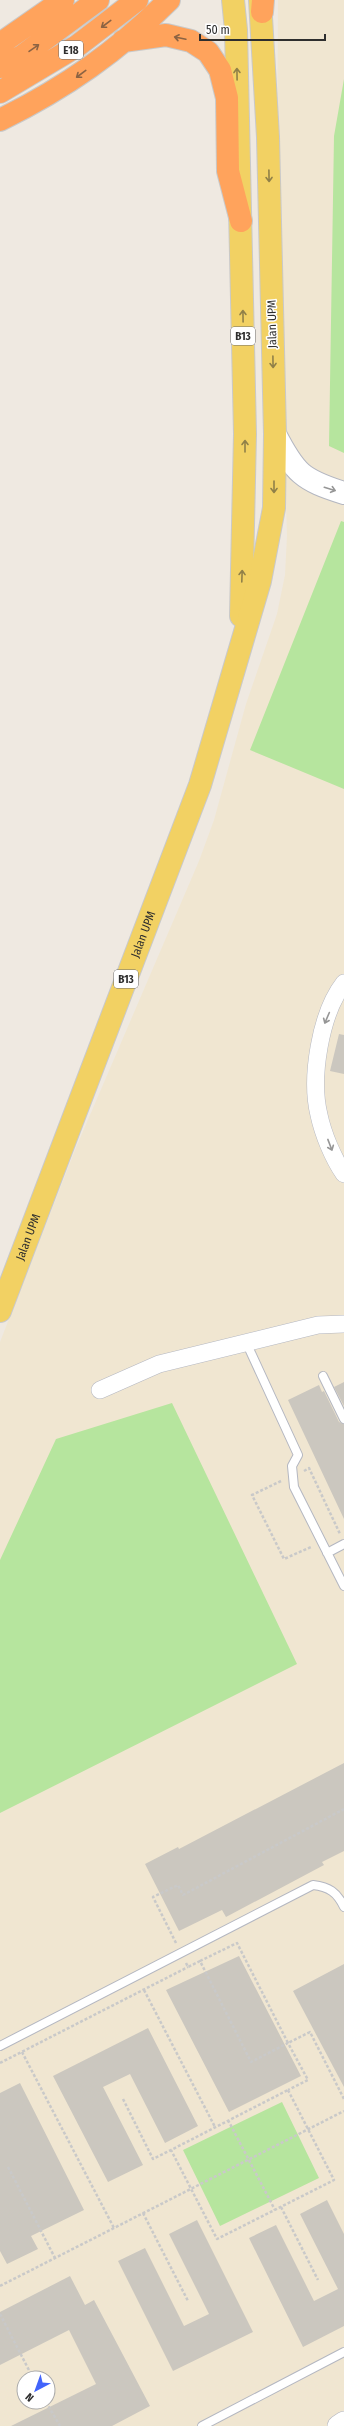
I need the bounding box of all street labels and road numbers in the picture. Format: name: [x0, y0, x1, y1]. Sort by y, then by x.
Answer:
road number: E18: [59, 41, 83, 59]
street label: Jalan UPM: [265, 300, 279, 348]
road number: B13: [231, 327, 255, 345]
street label: Jalan UPM: [128, 909, 158, 960]
road number: B13: [114, 970, 138, 988]
street label: Jalan UPM: [13, 1212, 43, 1262]

